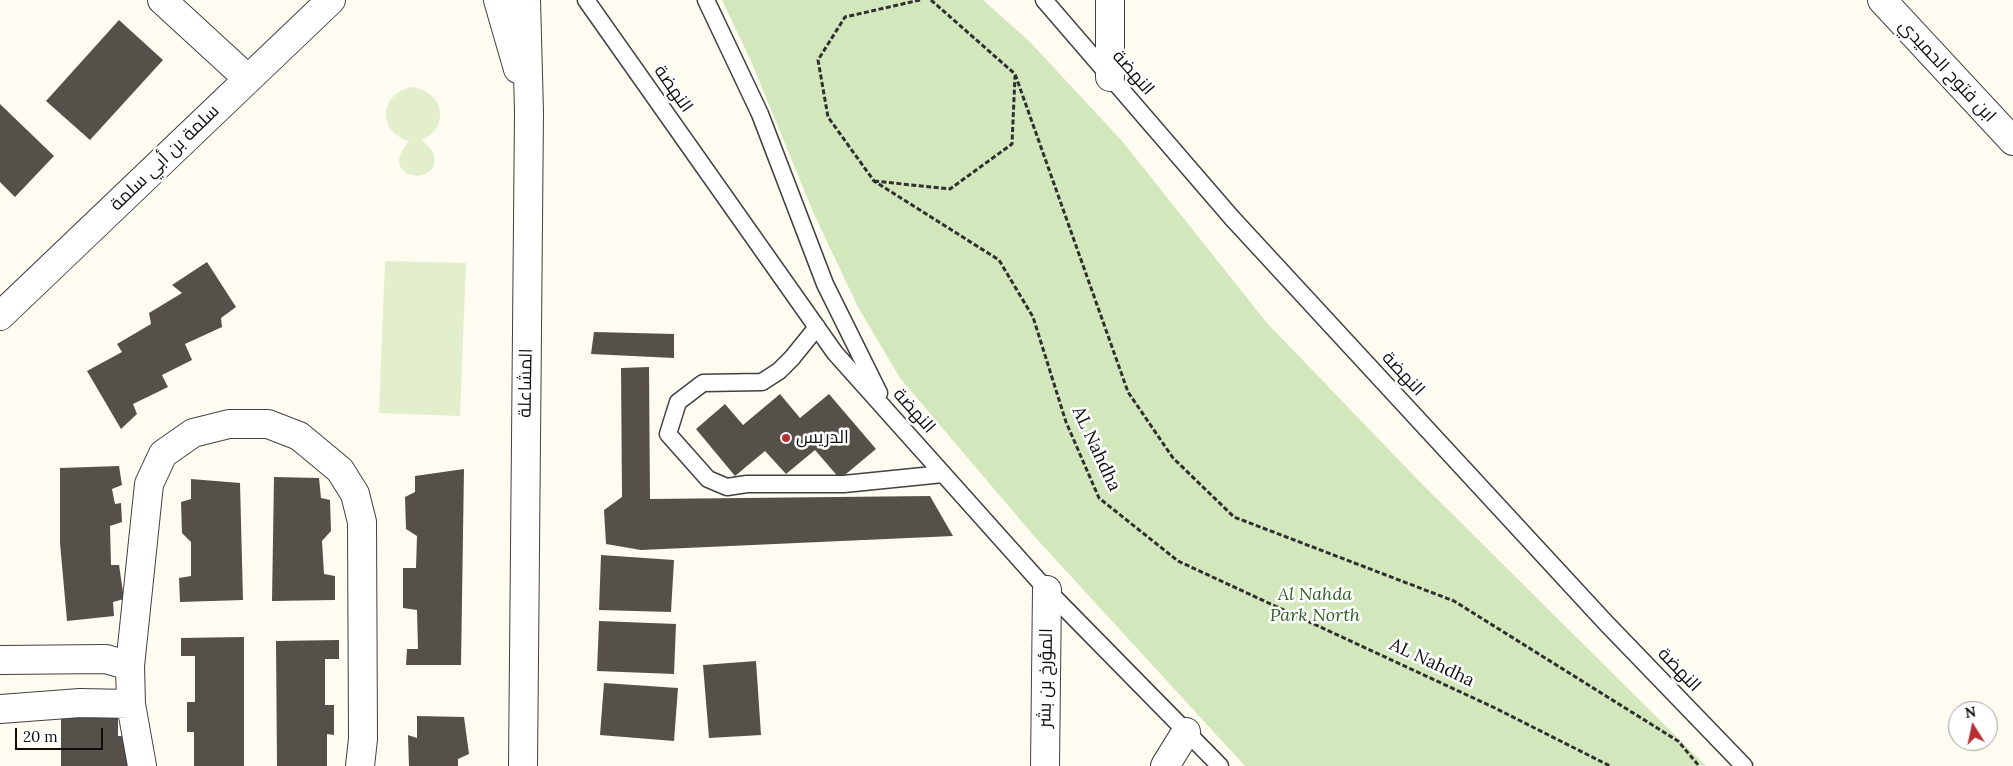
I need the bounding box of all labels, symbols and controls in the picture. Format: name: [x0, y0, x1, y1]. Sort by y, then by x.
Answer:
street label: ابن فتوح الحميدي: [1894, 15, 2000, 127]
street label: النهضة: [1108, 46, 1158, 100]
street label: النهضة: [649, 61, 697, 117]
street label: سلمة بن أبي سلمة: [106, 101, 224, 215]
street label: النهضة: [1377, 347, 1429, 401]
street label: المشاعلة: [515, 348, 537, 418]
street label: النهضة: [888, 384, 940, 438]
street label: AL Nahdha: [1067, 403, 1125, 495]
place label: الدريس: [796, 427, 849, 449]
marker: الدريس: [780, 432, 792, 444]
park label: Al Nahda Park North: [1270, 584, 1360, 626]
street label: المؤرخ بن بشر: [1034, 628, 1058, 728]
street label: AL Nahdha: [1386, 634, 1478, 692]
street label: النهضة: [1653, 644, 1705, 696]
north arrow: [1948, 701, 1998, 751]
text: N: [1964, 702, 1977, 722]
scale bar: [18, 718, 105, 750]
text: 20 m: [23, 727, 58, 746]

